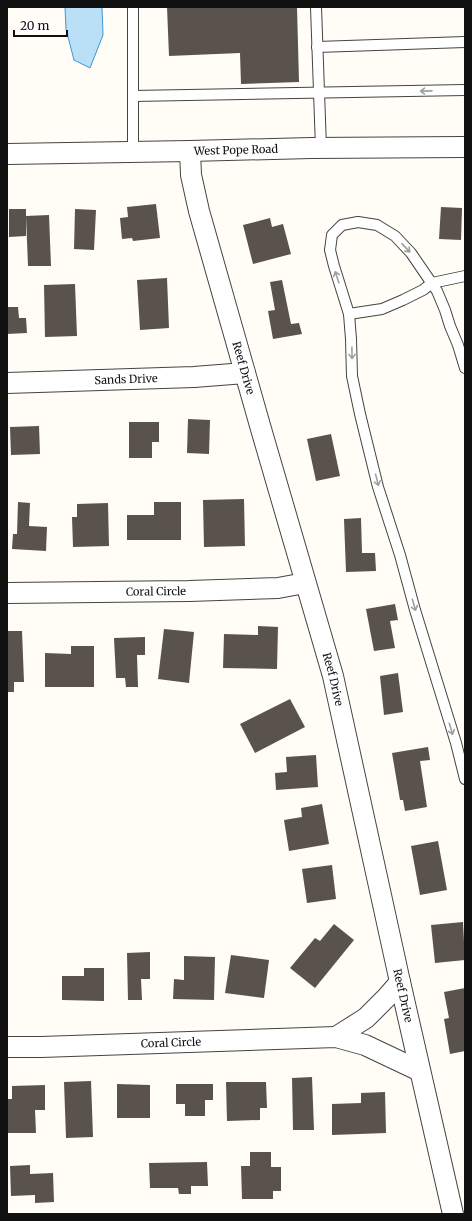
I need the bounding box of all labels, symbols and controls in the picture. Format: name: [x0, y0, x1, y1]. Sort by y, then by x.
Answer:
scale bar: [14, 12, 67, 38]
text: 20 m: [20, 18, 49, 33]
one-way arrow: [420, 87, 433, 95]
street label: West Pope Road: [193, 142, 279, 158]
one-way arrow: [401, 243, 411, 253]
one-way arrow: [333, 271, 340, 284]
street label: Reef Drive: [229, 340, 258, 396]
one-way arrow: [348, 346, 356, 359]
street label: Sands Drive: [94, 371, 158, 387]
one-way arrow: [373, 473, 381, 486]
street label: Coral Circle: [126, 584, 186, 599]
one-way arrow: [410, 598, 418, 611]
street label: Reef Drive: [320, 651, 346, 708]
one-way arrow: [448, 722, 455, 735]
street label: Reef Drive: [390, 967, 416, 1024]
street label: Coral Circle: [141, 1035, 201, 1051]

